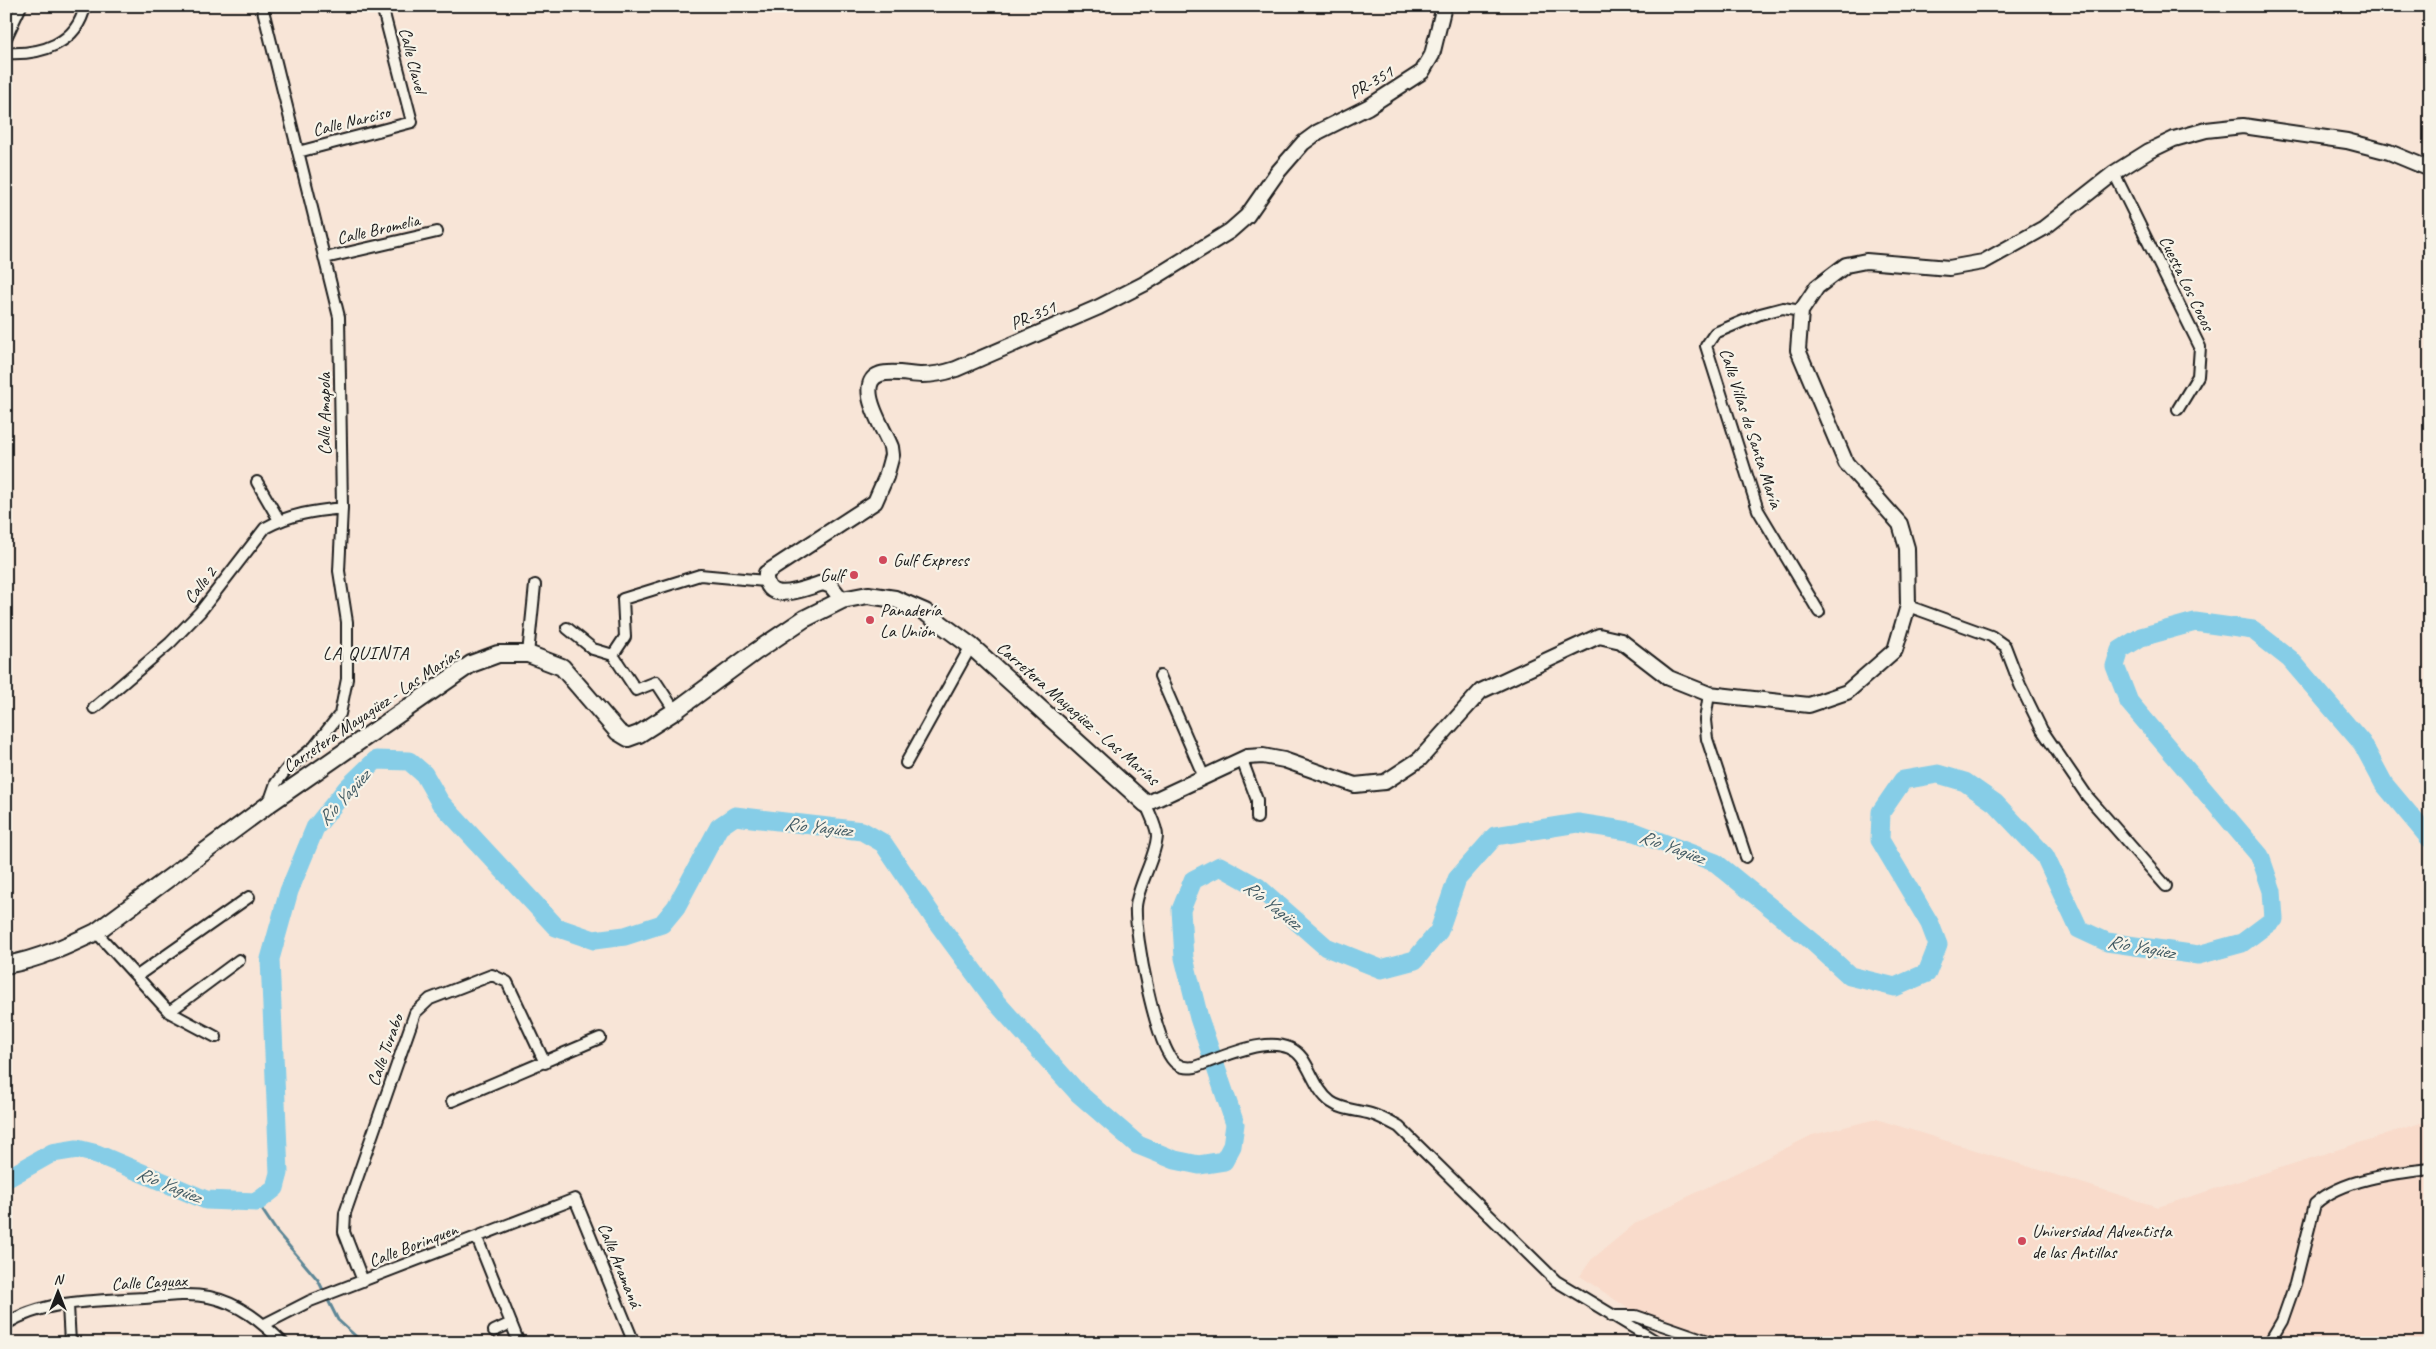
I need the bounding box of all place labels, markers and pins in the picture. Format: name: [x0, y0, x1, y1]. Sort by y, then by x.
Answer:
place label: Gulf Express: [893, 549, 970, 571]
marker: Gulf Express: [877, 554, 889, 566]
place label: Gulf: [820, 564, 848, 586]
marker: Gulf: [848, 569, 860, 581]
place label: Panadería La Unión: [880, 599, 943, 642]
marker: Panadería La Unión: [864, 614, 876, 626]
place label: Universidad Adventista de las Antillas: [2032, 1220, 2173, 1263]
marker: Universidad Adventista de las Antillas: [2016, 1235, 2028, 1247]

